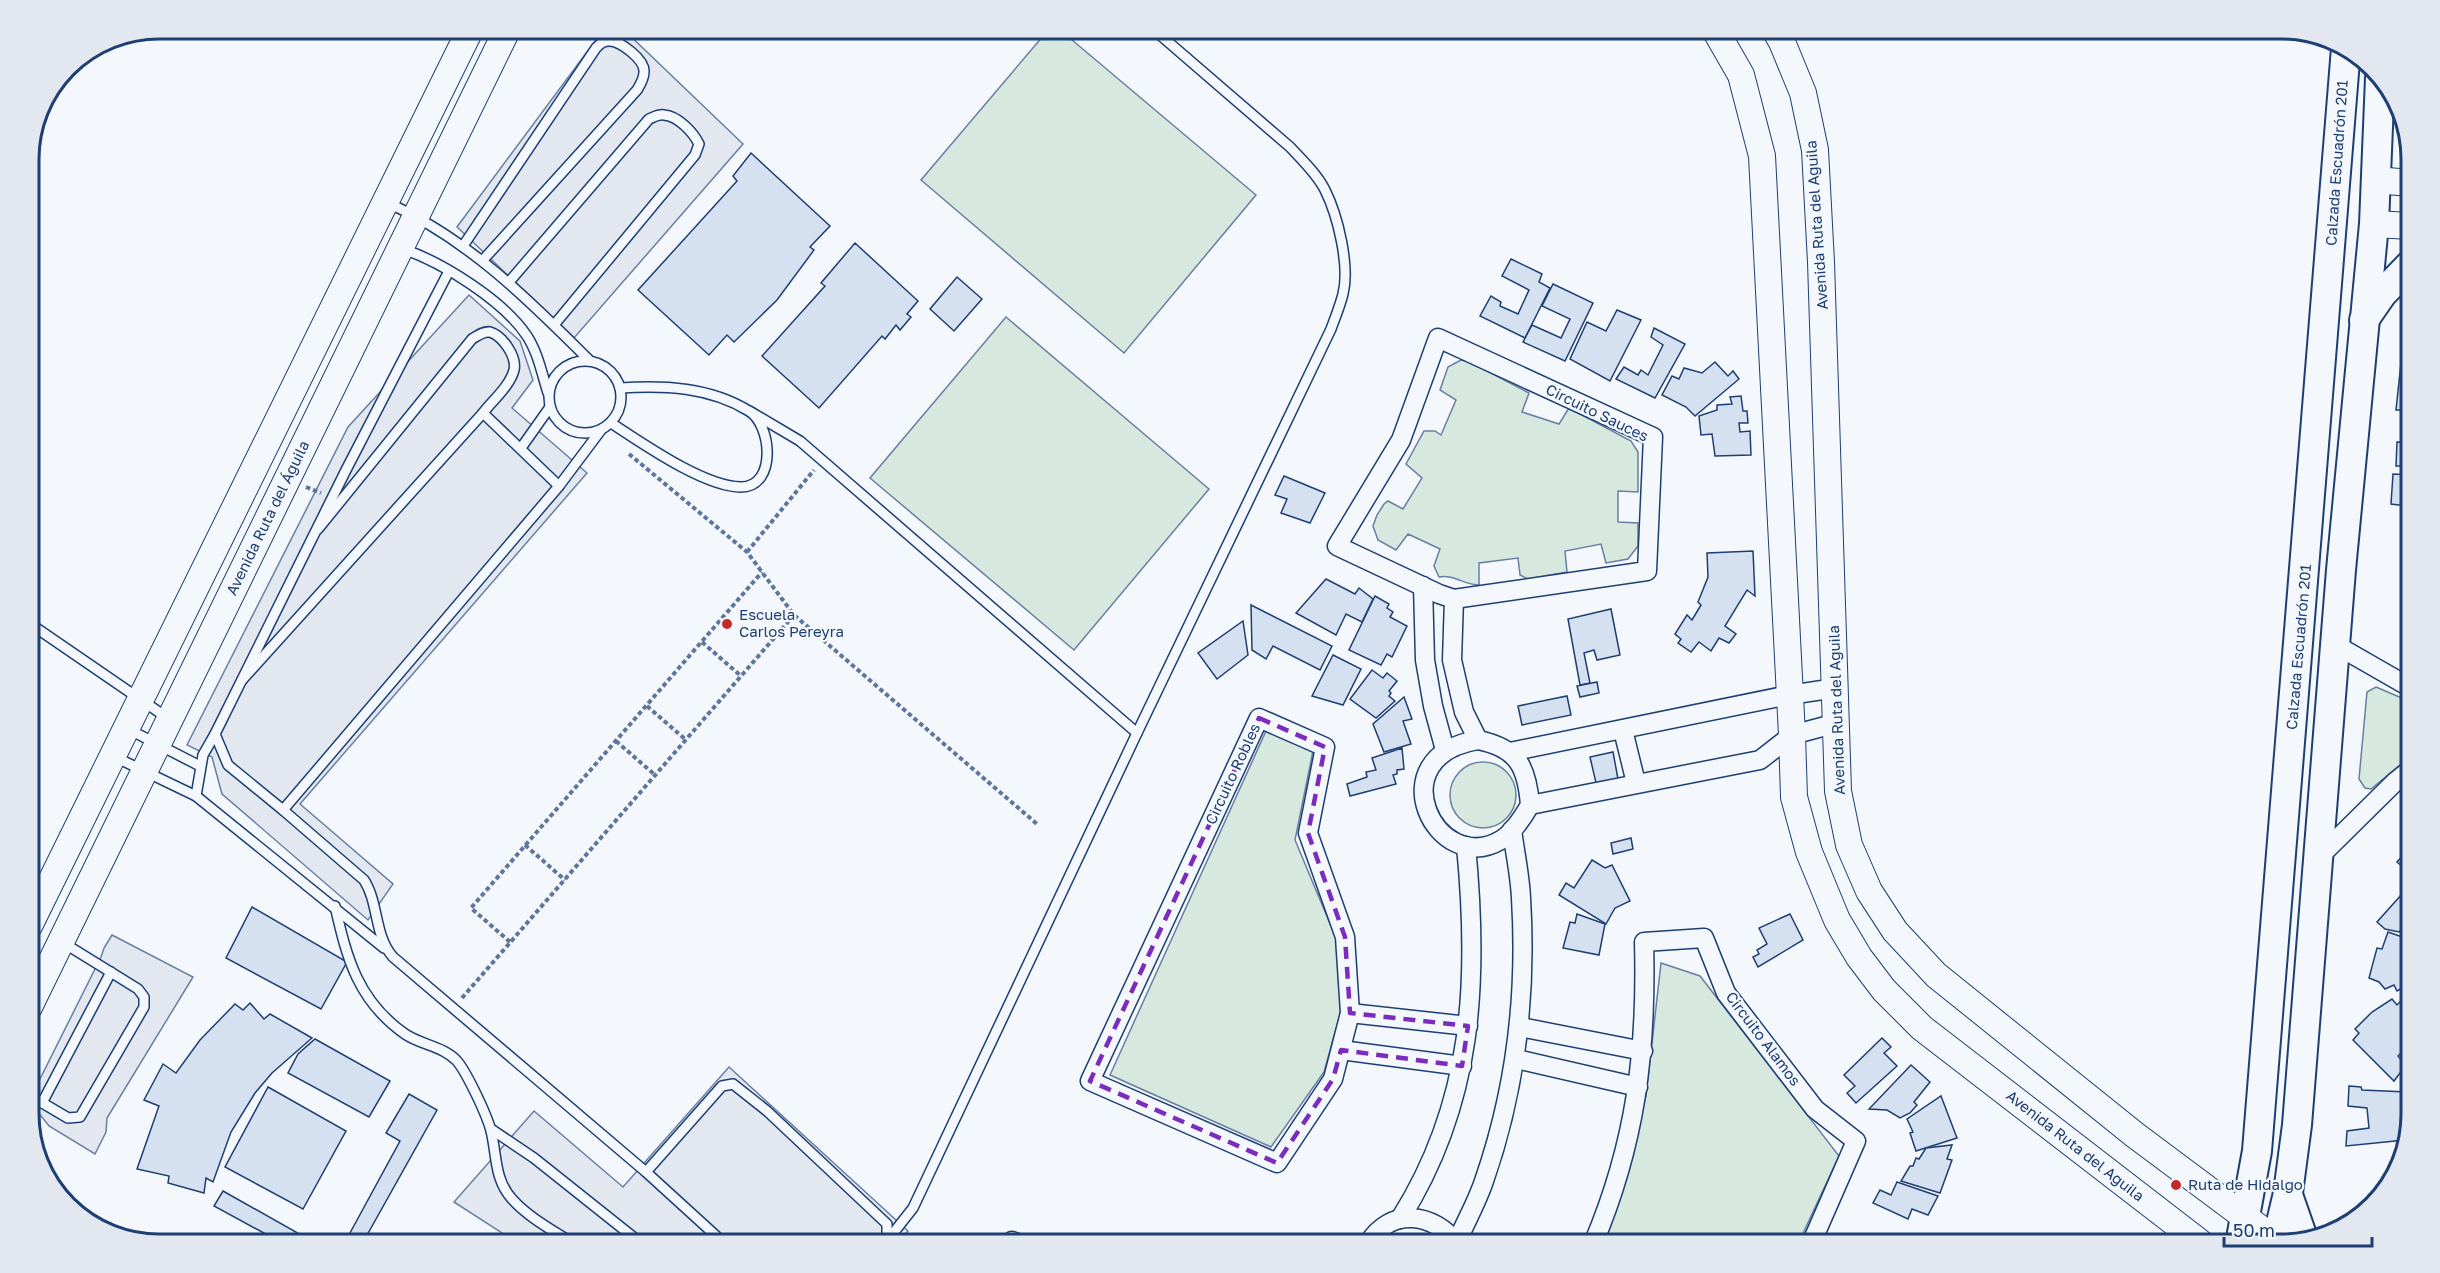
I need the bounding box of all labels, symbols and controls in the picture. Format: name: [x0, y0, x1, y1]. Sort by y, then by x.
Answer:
street label: Calzada Escuadrón 201: [2321, 79, 2351, 246]
street label: Avenida Ruta del Aguila: [1801, 140, 1831, 310]
street label: Circuito Sauces: [1543, 379, 1652, 445]
street label: Avenida Ruta del Águila: [222, 437, 312, 598]
street label: Calzada Escuadrón 201: [2282, 563, 2314, 730]
place label: Escuela Carlos Pereyra: [739, 605, 844, 640]
marker: Escuela Carlos Pereyra: [720, 617, 734, 631]
street label: Avenida Ruta del Aguila: [1824, 625, 1848, 795]
street label: Circuito Robles: [1201, 720, 1263, 827]
street label: Circuito Alamos: [1723, 988, 1805, 1089]
street label: Avenida Ruta del Aguila: [2003, 1086, 2148, 1205]
place label: Ruta de Hidalgo: [2188, 1175, 2303, 1193]
marker: Ruta de Hidalgo: [2169, 1178, 2183, 1192]
scale bar: [2224, 1210, 2372, 1248]
text: 50 m: [2233, 1219, 2275, 1241]

